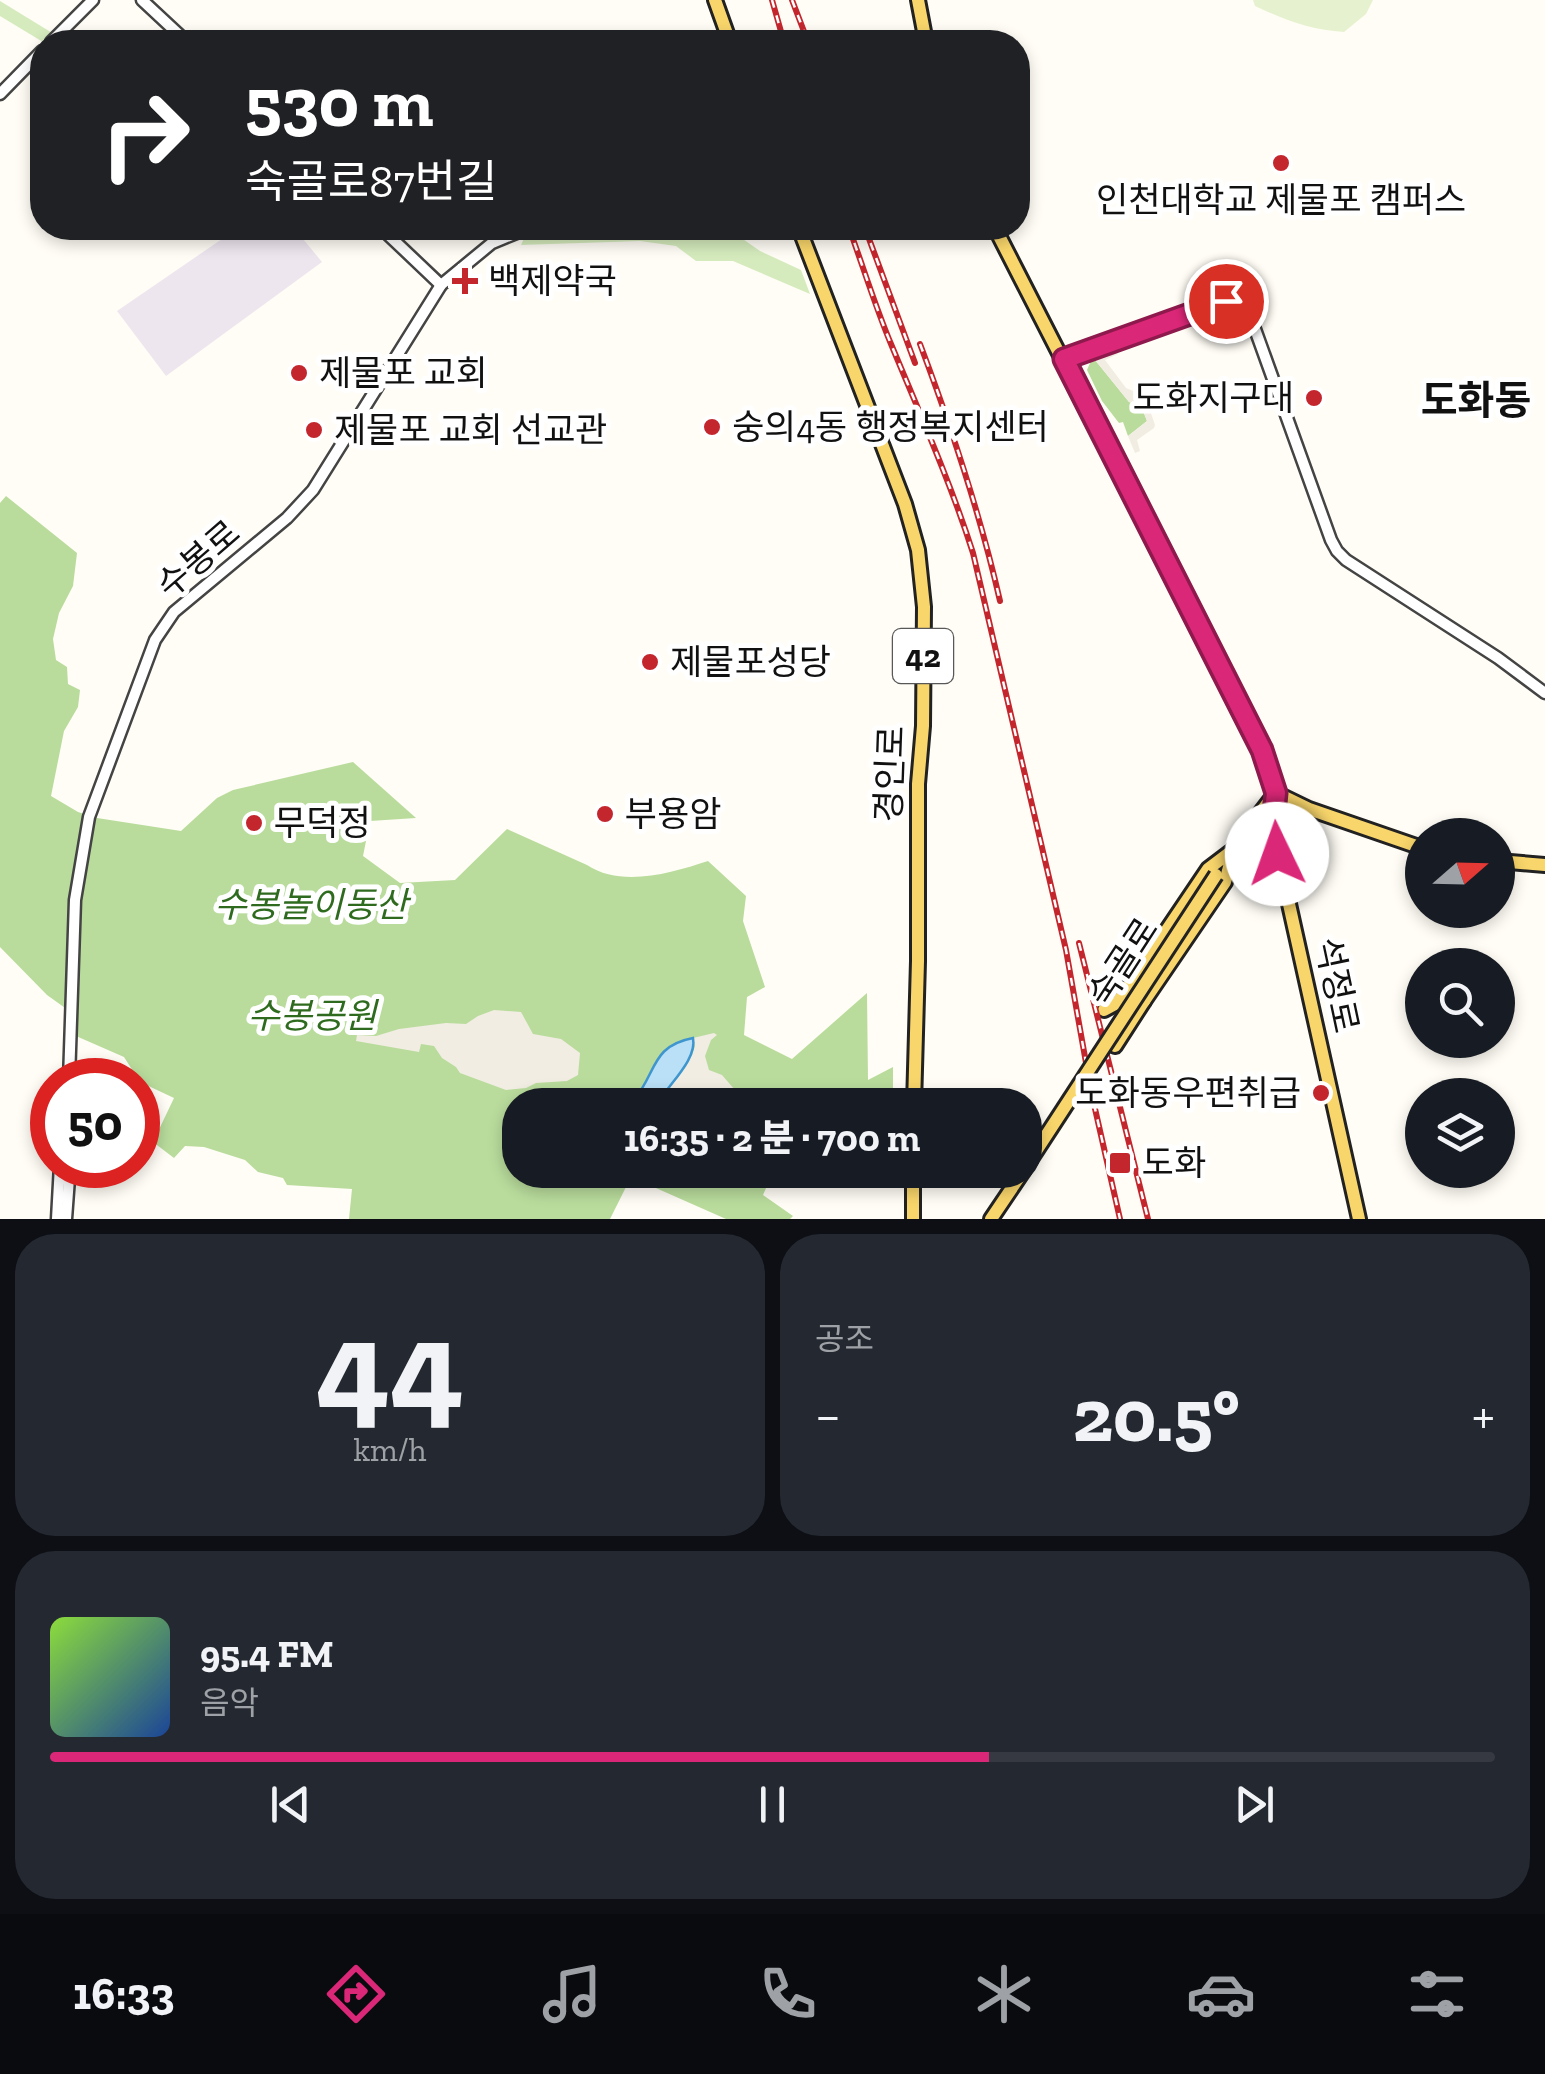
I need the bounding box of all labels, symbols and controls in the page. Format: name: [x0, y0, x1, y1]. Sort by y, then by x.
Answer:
text: 530 m: [245, 60, 434, 144]
icon: right: [80, 70, 210, 200]
marker: 인천대학교 제물포 캠퍼스: [1270, 152, 1292, 174]
text: 숙골로87번길: [245, 155, 497, 209]
place label: 인천대학교 제물포 캠퍼스: [1096, 179, 1466, 221]
pin: [1184, 259, 1269, 344]
place label: 백제약국: [488, 260, 617, 302]
marker: 백제약국: [452, 268, 478, 294]
icon: arrive: [1199, 274, 1254, 329]
place label: 제물포 교회: [319, 352, 488, 394]
marker: 제물포 교회: [288, 362, 310, 384]
district label: 도화동: [1421, 376, 1531, 424]
place label: 도화지구대: [1133, 377, 1294, 419]
marker: 도화지구대: [1303, 387, 1325, 409]
place label: 숭의4동 행정복지센터: [732, 406, 1049, 448]
place label: 제물포 교회 선교관: [334, 409, 608, 451]
marker: 숭의4동 행정복지센터: [701, 416, 723, 438]
marker: 제물포 교회 선교관: [303, 419, 325, 441]
street label: 수봉로: [148, 511, 248, 607]
road number: 42: [893, 629, 953, 683]
place label: 제물포성당: [670, 641, 831, 683]
marker: 제물포성당: [639, 651, 661, 673]
street label: 경인로: [867, 725, 913, 823]
place label: 부용암: [625, 793, 722, 835]
place label: 무덕정: [274, 802, 371, 844]
position arrow: [1225, 802, 1329, 906]
marker: 부용암: [594, 803, 616, 825]
marker: 무덕정: [243, 812, 265, 834]
north arrow: [1405, 818, 1515, 928]
map controls: [1405, 818, 1515, 1188]
park label: 수봉놀이동산: [214, 884, 411, 926]
street label: 숙골로: [1079, 910, 1167, 1014]
street label: 석정로: [1306, 933, 1368, 1037]
button: search: [1405, 948, 1515, 1058]
park label: 수봉공원: [248, 995, 379, 1037]
speed limit sign: 50: [30, 1058, 160, 1188]
place label: 도화동우편취급: [1076, 1072, 1301, 1114]
button: layers: [1405, 1078, 1515, 1188]
marker: 도화동우편취급: [1310, 1082, 1332, 1104]
text: 16:35 · 2 분 · 700 m: [624, 1115, 920, 1161]
place label: 도화: [1142, 1142, 1206, 1184]
marker: 도화: [1107, 1150, 1133, 1176]
text: 44: [316, 1288, 464, 1444]
text: 공조: [815, 1320, 874, 1358]
text: 20.5°: [1073, 1370, 1240, 1460]
text: −: [815, 1382, 841, 1448]
text: +: [1472, 1382, 1495, 1448]
text: km/h: [353, 1431, 427, 1469]
text: 95.4 FM: [200, 1631, 333, 1677]
text: 음악: [200, 1684, 259, 1722]
icon: previous: [263, 1777, 318, 1832]
icon: pause: [745, 1777, 800, 1832]
icon: next: [1227, 1777, 1282, 1832]
icon: directions: [321, 1959, 391, 2029]
icon: music: [537, 1959, 607, 2029]
icon: phone: [753, 1959, 823, 2029]
icon: climate: [969, 1959, 1039, 2029]
icon: car: [1186, 1959, 1256, 2029]
icon: filters: [1402, 1959, 1472, 2029]
text: 16:33: [73, 1967, 175, 2021]

